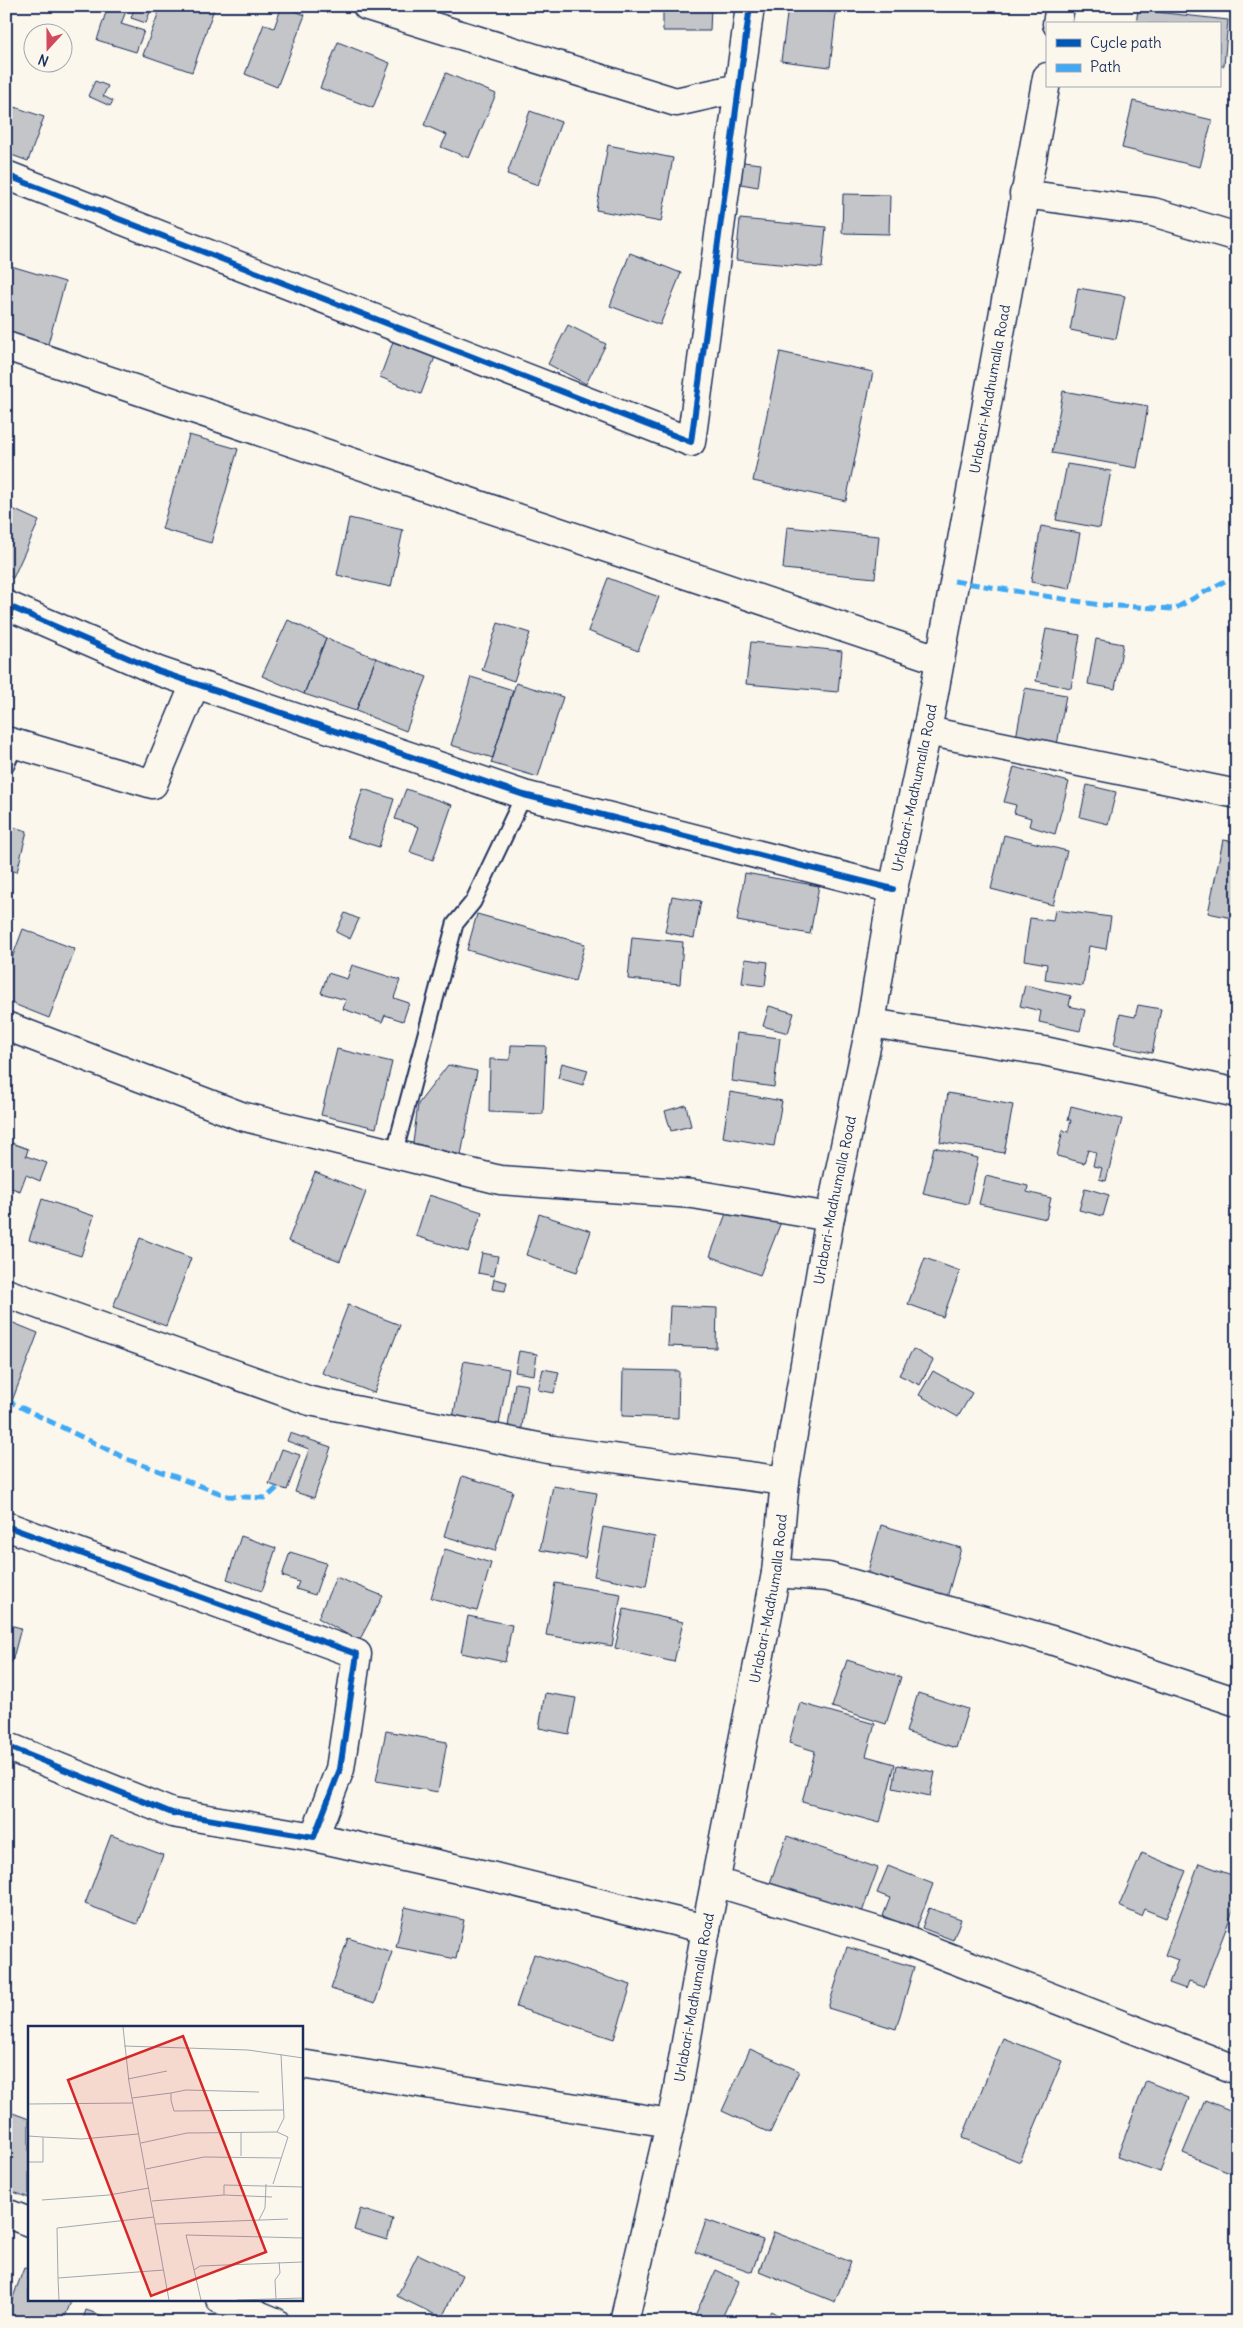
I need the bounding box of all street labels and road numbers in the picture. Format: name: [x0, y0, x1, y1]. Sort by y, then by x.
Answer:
street label: Urlabari-Madhumalla Road: [965, 303, 1014, 475]
street label: Urlabari-Madhumalla Road: [888, 703, 941, 874]
street label: Urlabari-Madhumalla Road: [810, 1114, 860, 1286]
street label: Urlabari-Madhumalla Road: [746, 1513, 791, 1685]
street label: Urlabari-Madhumalla Road: [670, 1912, 718, 2083]

